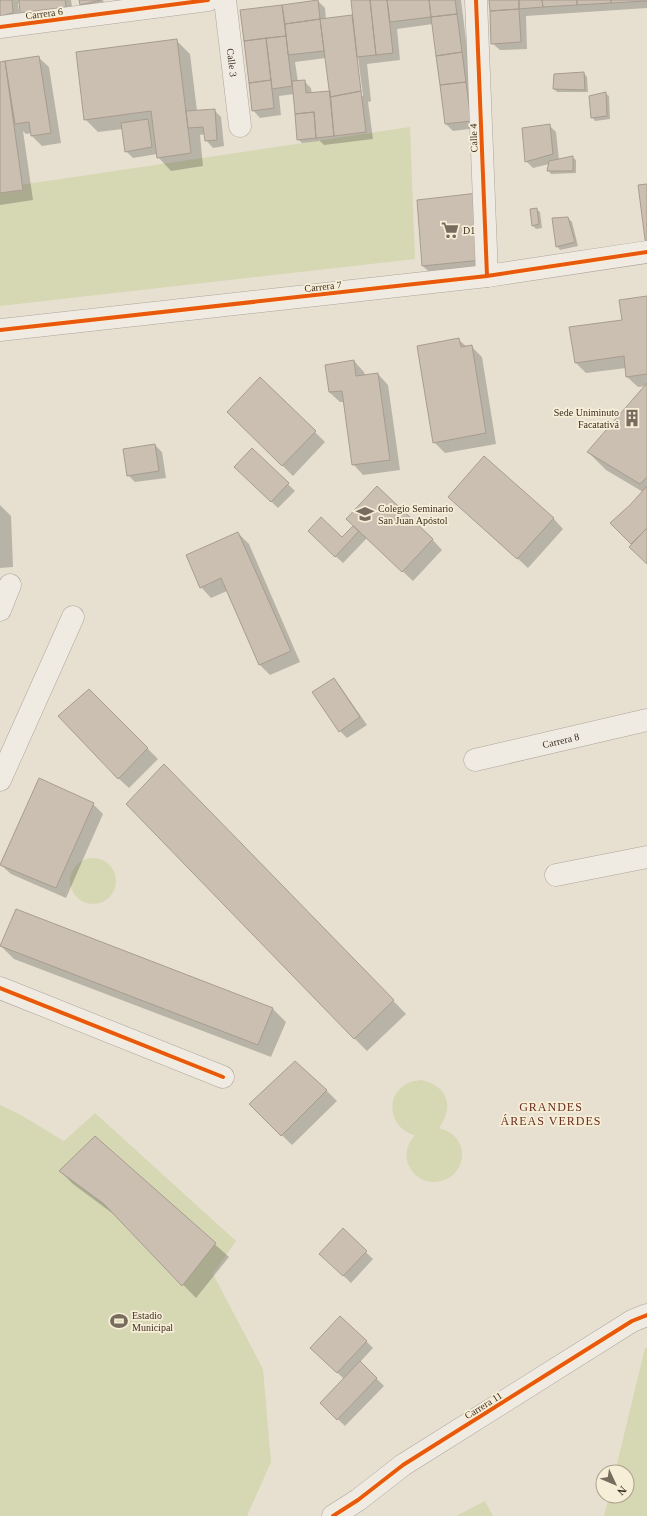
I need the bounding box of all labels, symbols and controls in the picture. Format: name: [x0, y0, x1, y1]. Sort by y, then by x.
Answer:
street label: Carrera 6: [25, 6, 63, 21]
street label: Calle 3: [225, 48, 239, 77]
street label: Calle 4: [468, 123, 479, 152]
supermarket icon: D1: [440, 220, 460, 240]
place label: D1: [463, 225, 475, 236]
street label: Carrera 7: [304, 279, 342, 294]
place label: Sede Uniminuto Facatativá: [554, 407, 620, 430]
building icon: Sede Uniminuto Facatativá: [622, 408, 642, 428]
place label: Colegio Seminario San Juan Apóstol: [378, 503, 453, 526]
school or university icon: Colegio Seminario San Juan Apóstol: [355, 504, 375, 524]
street label: Carrera 8: [541, 731, 580, 750]
district label: GRANDES ÁREAS VERDES: [501, 1100, 601, 1128]
place label: Estadio Municipal: [132, 1310, 173, 1333]
sports icon: Estadio Municipal: [109, 1311, 129, 1331]
street label: Carrera 11: [462, 1390, 504, 1421]
north arrow: [595, 1464, 635, 1504]
text: N: [615, 1484, 629, 1498]

